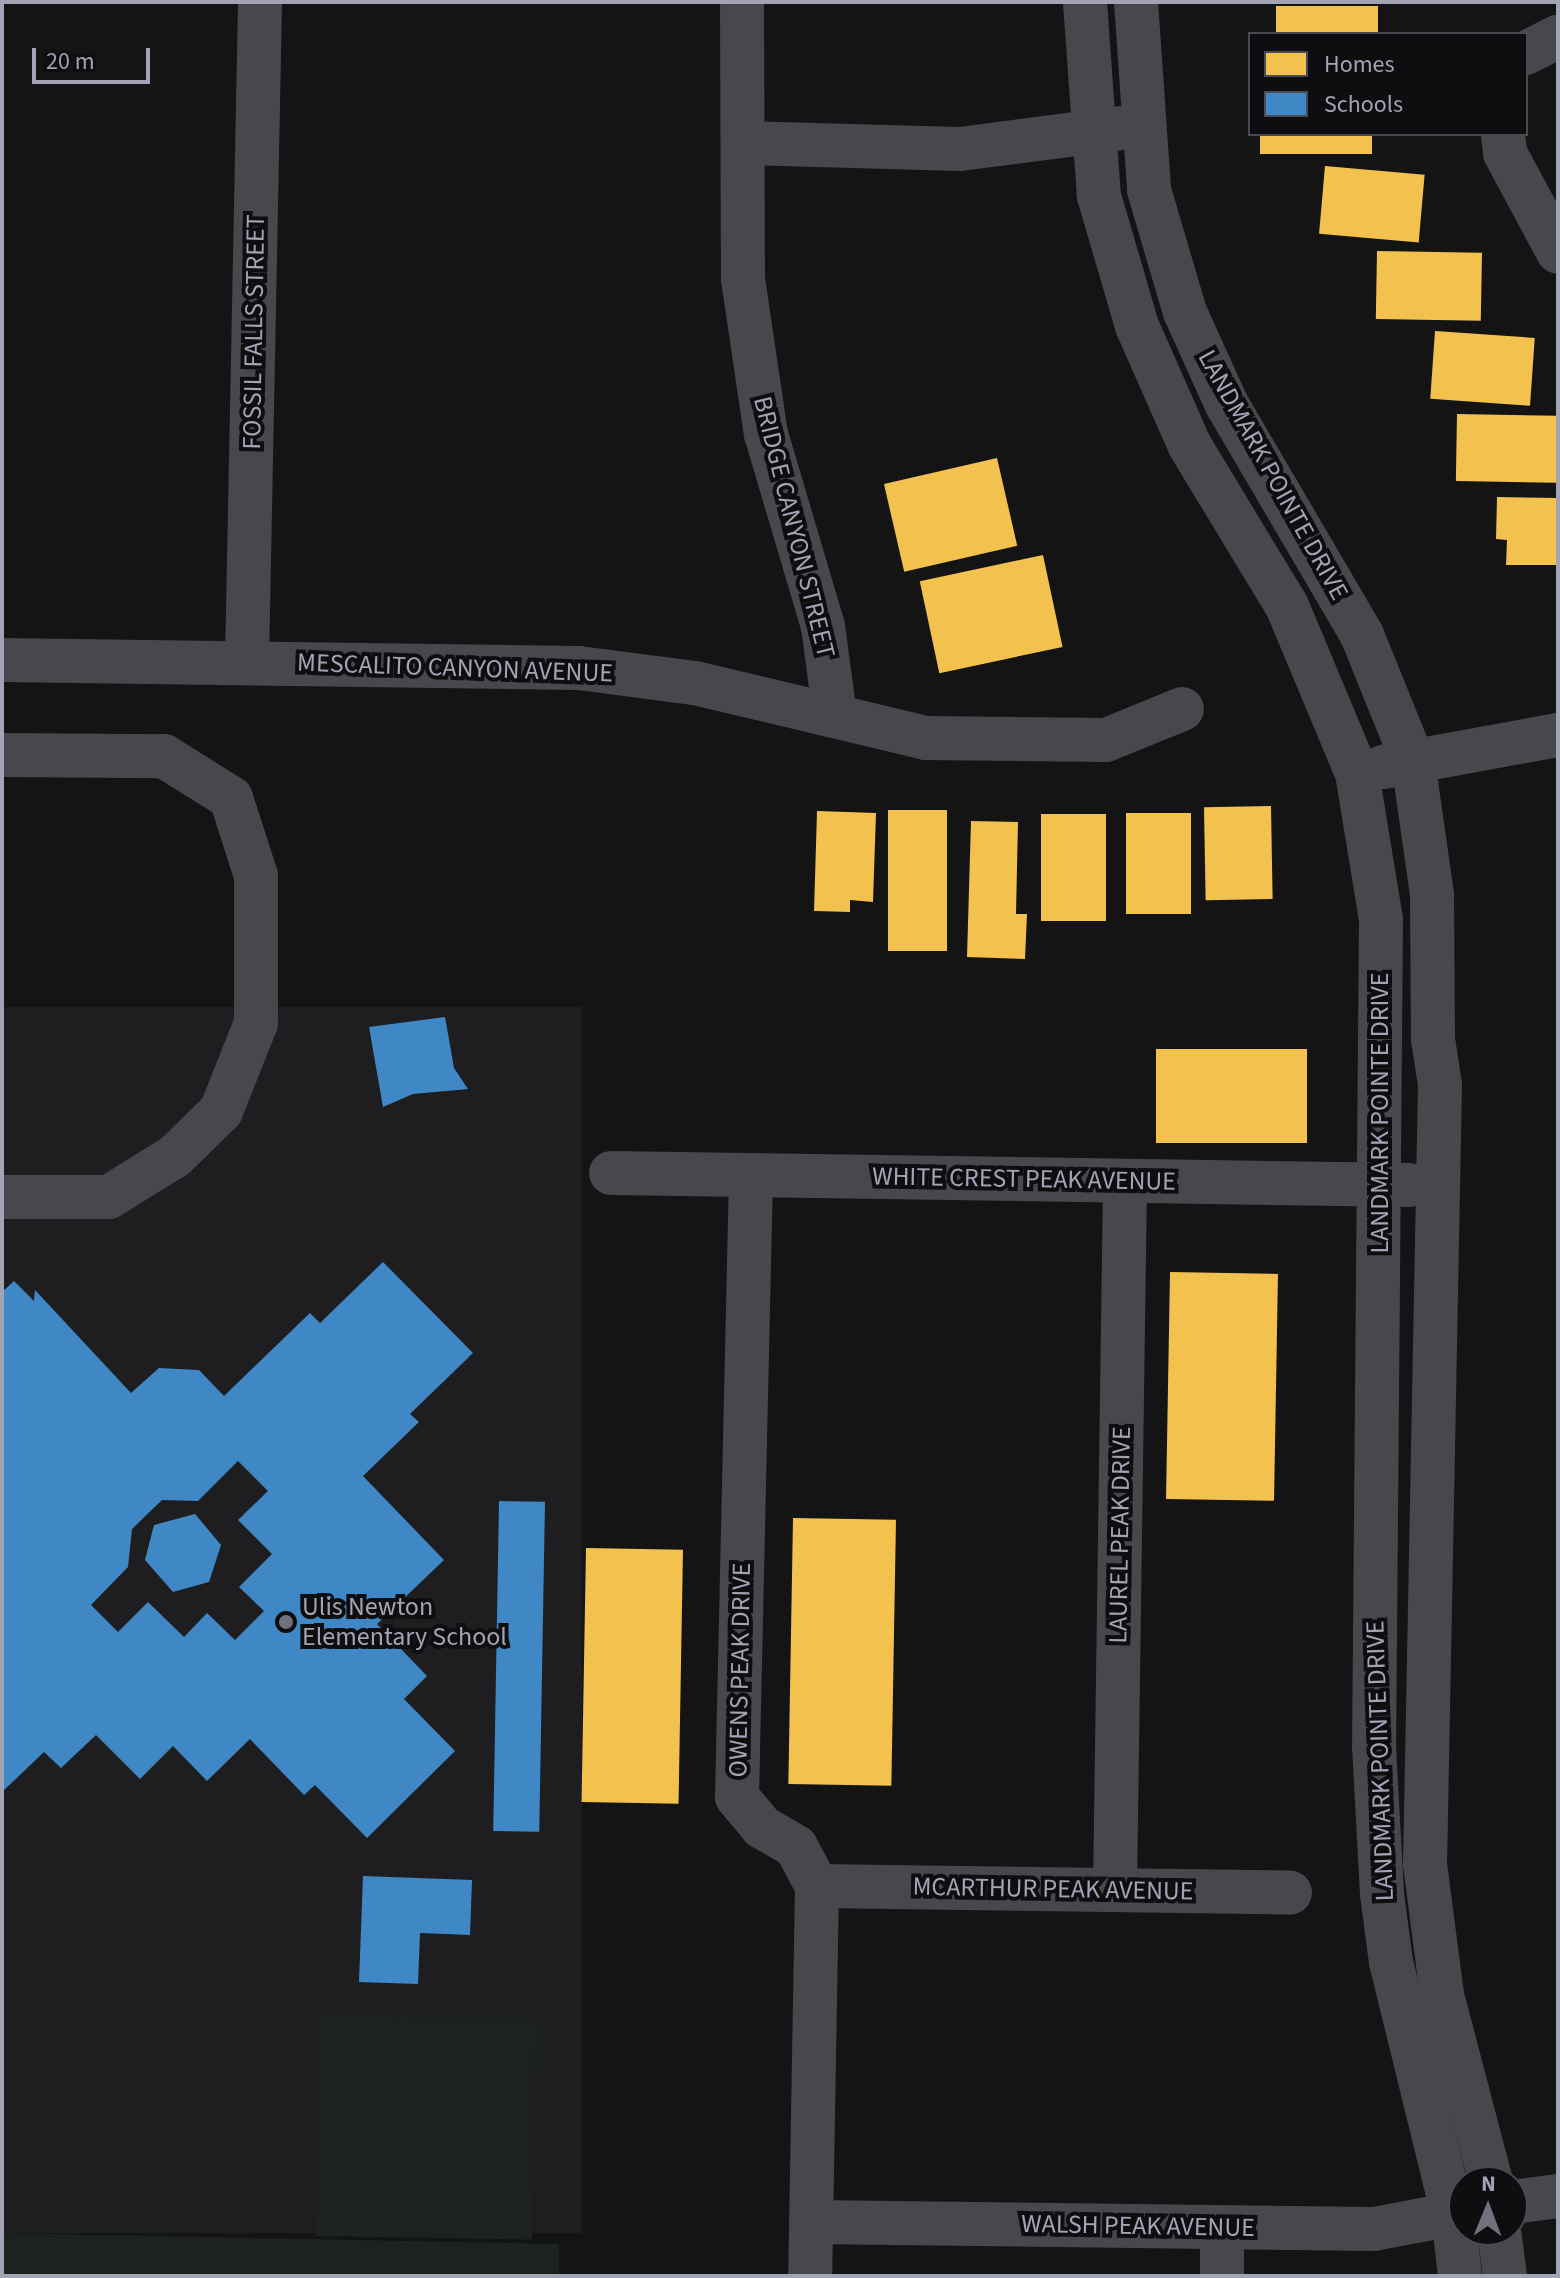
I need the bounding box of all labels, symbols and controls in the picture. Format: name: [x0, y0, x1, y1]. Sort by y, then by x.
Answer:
scale bar: [36, 32, 154, 82]
legend: [1248, 32, 1528, 136]
text: 20 m: [46, 44, 95, 79]
text: Homes: [1324, 47, 1395, 82]
text: Schools: [1324, 87, 1403, 122]
street label: FOSSIL FALLS STREET: [236, 214, 272, 450]
street label: LANDMARK POINTE DRIVE: [1191, 345, 1355, 605]
street label: BRIDGE CANYON STREET: [746, 393, 842, 661]
street label: MESCALITO CANYON AVENUE: [297, 647, 613, 689]
street label: LANDMARK POINTE DRIVE: [1364, 973, 1396, 1253]
street label: WHITE CREST PEAK AVENUE: [872, 1161, 1176, 1197]
street label: LAUREL PEAK DRIVE: [1103, 1426, 1137, 1644]
street label: OWENS PEAK DRIVE: [723, 1562, 757, 1778]
place label: Ulis Newton Elementary School: [302, 1591, 507, 1652]
marker: Ulis Newton Elementary School: [277, 1613, 295, 1631]
street label: LANDMARK POINTE DRIVE: [1360, 1620, 1400, 1902]
street label: MCARTHUR PEAK AVENUE: [912, 1871, 1194, 1907]
north arrow: [1448, 2166, 1528, 2246]
text: N: [1481, 2168, 1496, 2200]
street label: WALSH PEAK AVENUE: [1021, 2208, 1255, 2244]

